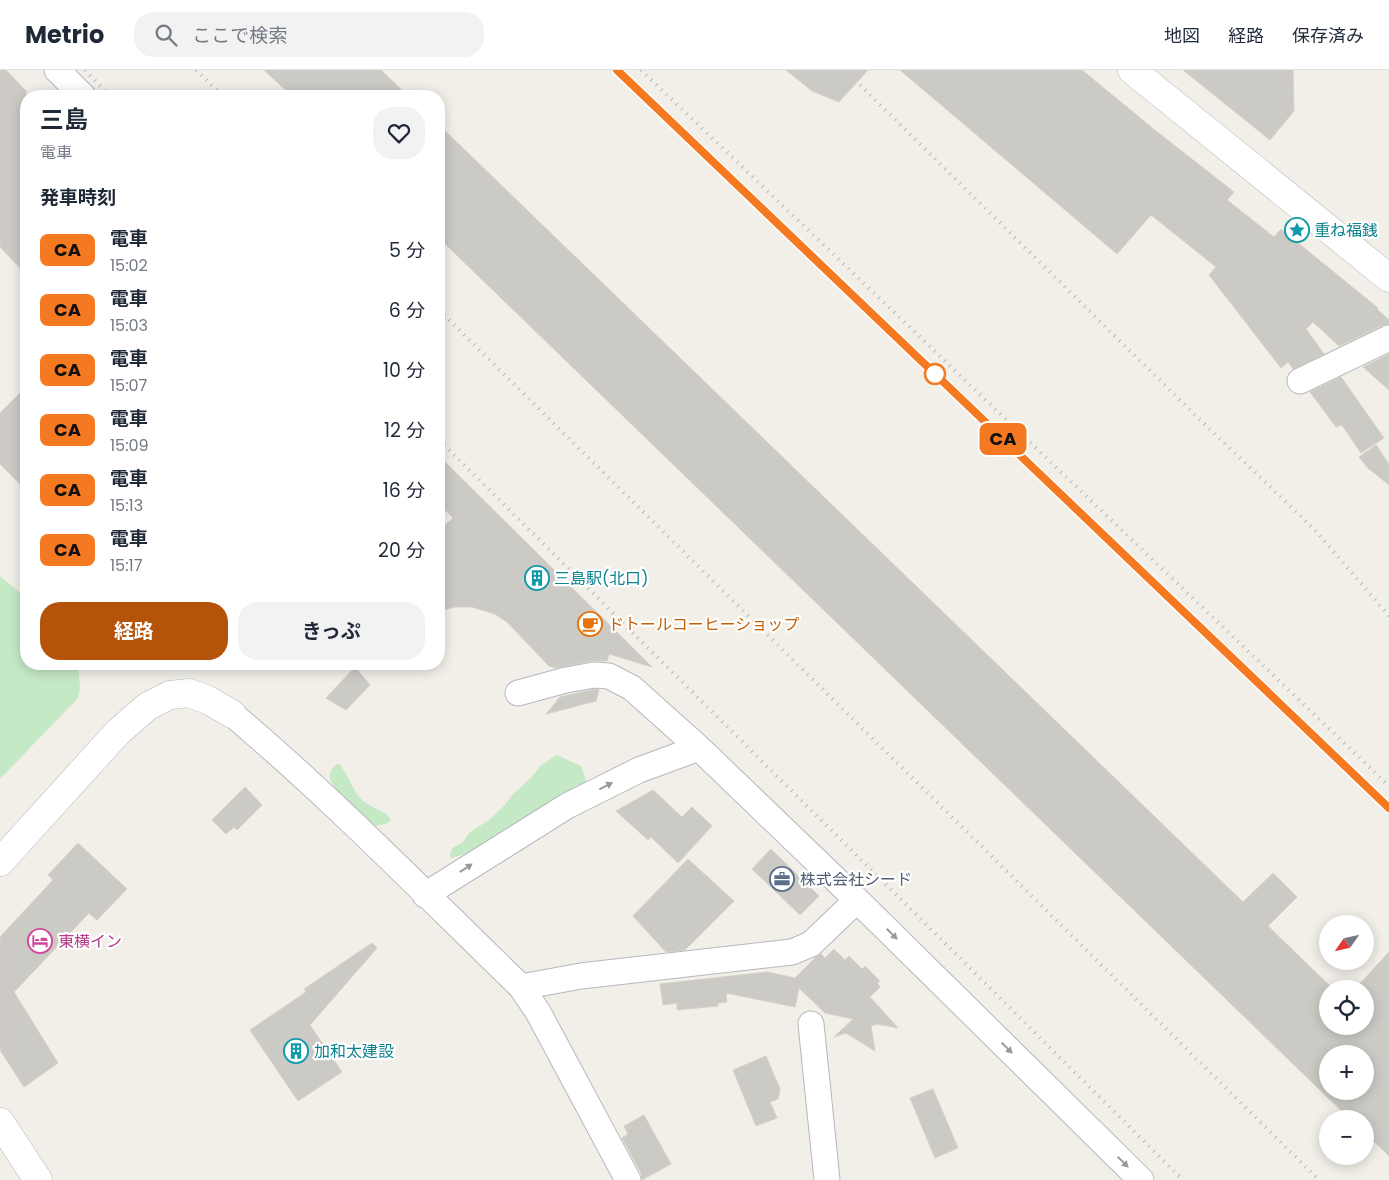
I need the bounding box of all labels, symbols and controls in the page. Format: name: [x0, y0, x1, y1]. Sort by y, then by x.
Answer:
search box: [134, 12, 484, 57]
text: Metrio: [25, 18, 104, 51]
icon: search: [152, 21, 180, 49]
text: ここで検索: [192, 22, 287, 49]
text: 地図: [1164, 23, 1200, 48]
text: 経路: [1228, 23, 1264, 48]
text: 保存済み: [1292, 23, 1364, 48]
text: 三島: [40, 103, 88, 136]
button: heart: [373, 107, 425, 159]
text: 電車: [40, 141, 72, 164]
text: 発車時刻: [40, 184, 116, 211]
place icon: 重ね福銭: [1284, 217, 1310, 243]
place label: 重ね福銭: [1314, 219, 1378, 242]
text: 電車: [110, 225, 148, 252]
text: CA: [54, 237, 81, 262]
text: 5 分: [389, 237, 425, 264]
text: 15:02: [110, 254, 148, 277]
text: 電車: [110, 285, 148, 312]
text: CA: [54, 297, 81, 322]
text: 6 分: [389, 297, 425, 324]
text: 15:03: [110, 314, 148, 337]
text: 電車: [110, 345, 148, 372]
text: CA: [54, 357, 81, 382]
text: 10 分: [383, 357, 425, 384]
unlabelled marker: [924, 363, 946, 385]
text: 15:07: [110, 374, 147, 397]
text: 電車: [110, 405, 148, 432]
text: CA: [54, 417, 81, 442]
text: 12 分: [384, 417, 425, 444]
line badge: CA: [980, 423, 1026, 455]
text: CA: [990, 426, 1016, 451]
text: 15:09: [110, 434, 149, 457]
text: 電車: [110, 465, 148, 492]
text: CA: [54, 477, 81, 502]
text: 16 分: [383, 477, 425, 504]
text: 15:13: [110, 494, 143, 517]
text: 電車: [110, 525, 148, 552]
text: CA: [54, 537, 81, 562]
text: 20 分: [378, 537, 425, 564]
text: 15:17: [110, 554, 142, 577]
building icon: 三島駅(北口): [524, 565, 550, 591]
place label: 三島駅(北口): [554, 567, 649, 590]
button: 経路: [40, 602, 228, 660]
button: きっぷ: [238, 602, 425, 660]
cafe icon: ドトールコーヒーショップ: [577, 611, 603, 637]
place label: ドトールコーヒーショップ: [608, 613, 799, 636]
one-way arrow: [599, 782, 614, 791]
one-way arrow: [460, 864, 473, 873]
office icon: 株式会社シード: [769, 866, 795, 892]
place label: 株式会社シード: [800, 868, 912, 891]
north arrow: [1319, 915, 1374, 970]
map controls: [1319, 915, 1374, 1165]
hotel icon: 東横イン: [27, 928, 53, 954]
one-way arrow: [886, 928, 898, 940]
place label: 東横イン: [58, 930, 122, 953]
button: locate: [1319, 980, 1374, 1035]
building icon: 加和太建設: [283, 1038, 309, 1064]
place label: 加和太建設: [314, 1040, 394, 1063]
one-way arrow: [1001, 1042, 1013, 1054]
button: +: [1319, 1045, 1374, 1100]
button: −: [1319, 1110, 1374, 1165]
one-way arrow: [1117, 1156, 1129, 1168]

